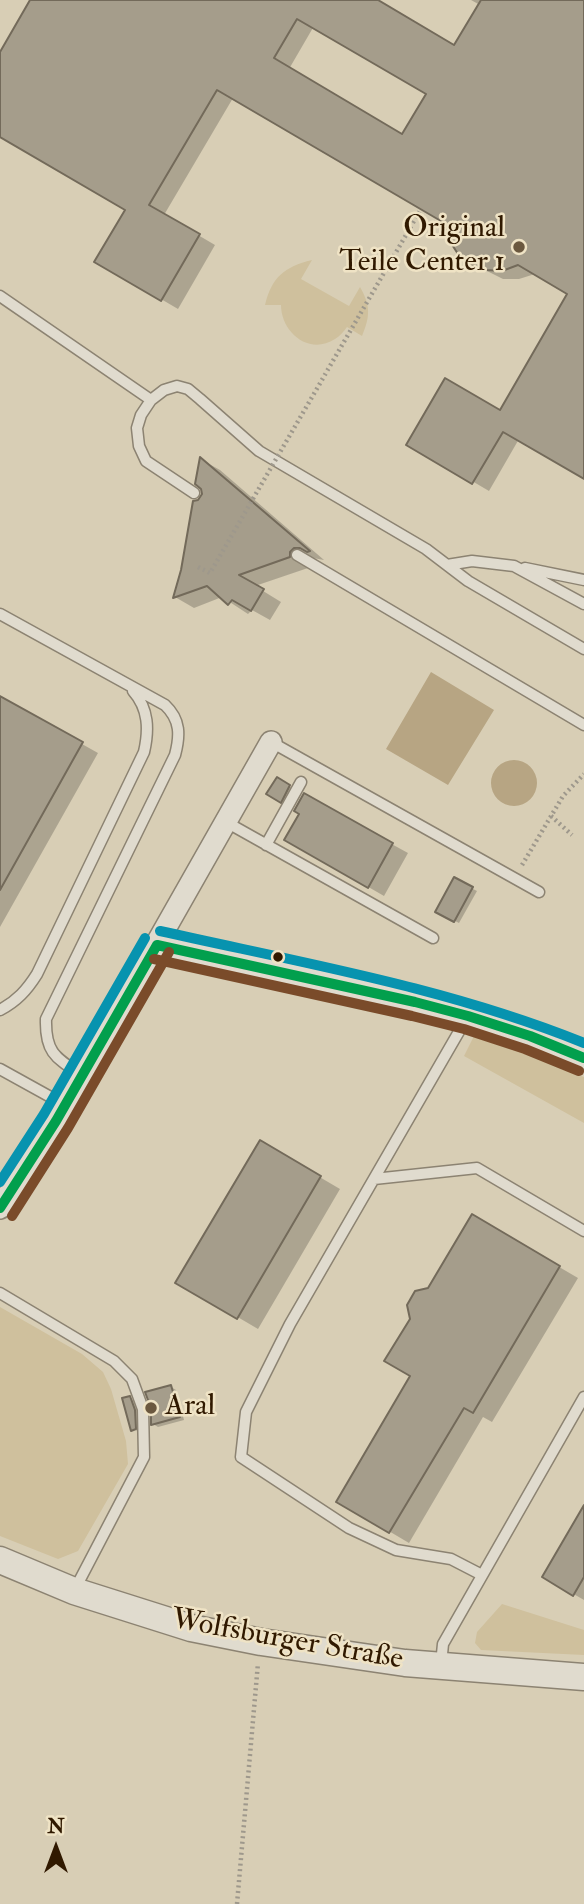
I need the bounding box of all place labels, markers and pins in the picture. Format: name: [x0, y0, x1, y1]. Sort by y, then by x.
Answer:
place label: Original Teile Center 1: [339, 212, 505, 282]
marker: Original Teile Center 1: [511, 239, 527, 255]
unlabelled marker: [271, 950, 285, 964]
place label: Aral: [165, 1390, 215, 1426]
marker: Aral: [143, 1400, 159, 1416]

